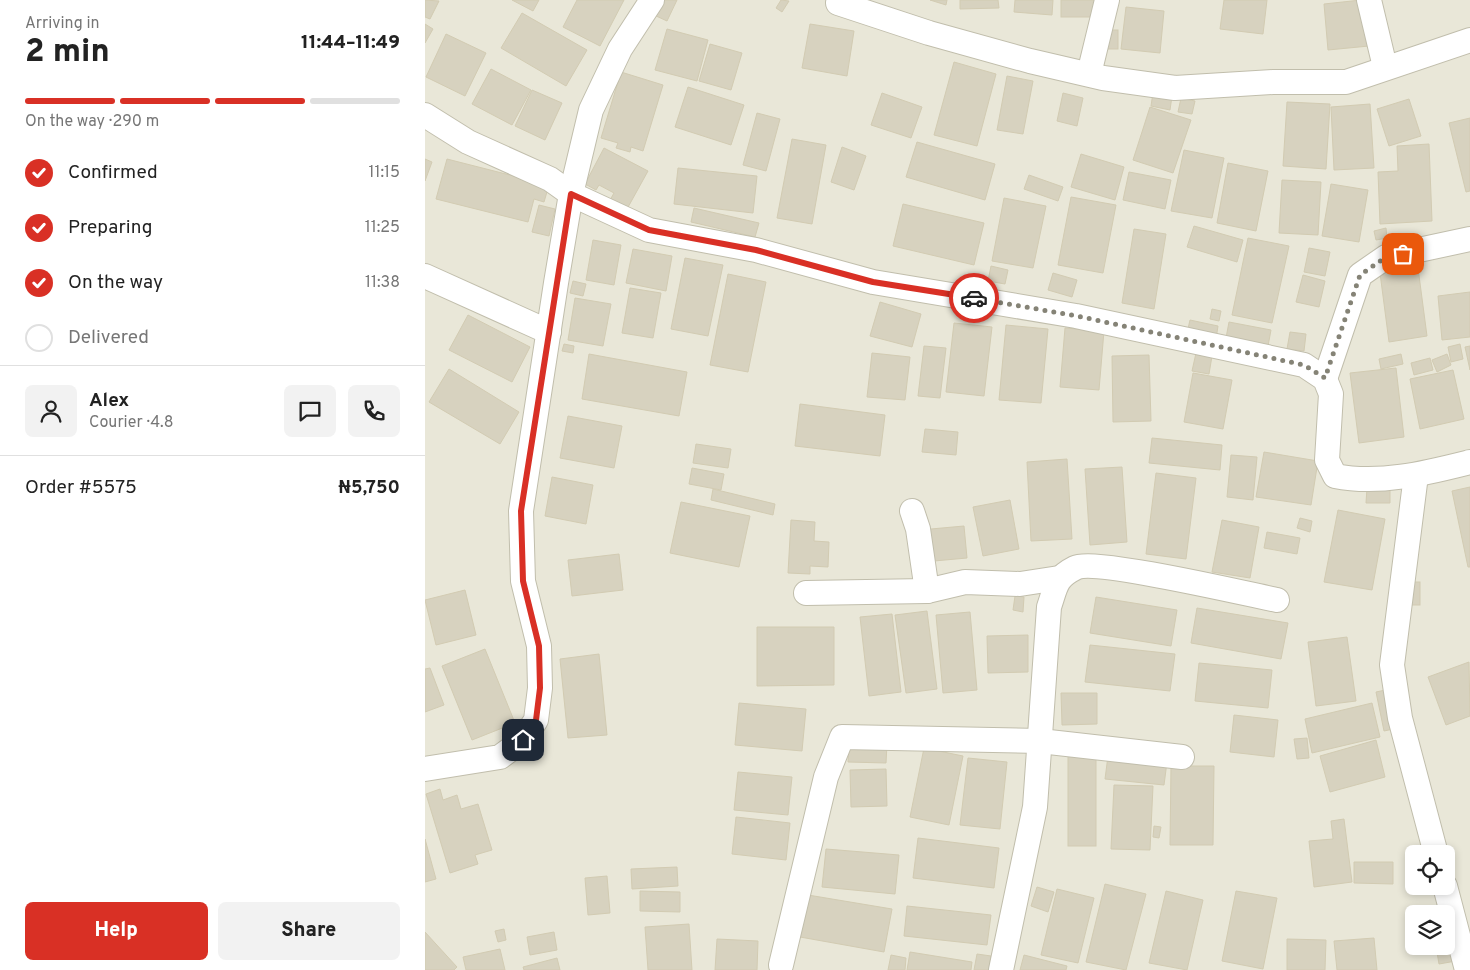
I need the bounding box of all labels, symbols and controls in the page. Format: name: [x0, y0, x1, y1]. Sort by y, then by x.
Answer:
text: Arriving in: [25, 14, 100, 34]
text: 11:44–11:49: [301, 31, 400, 55]
text: 2 min: [25, 33, 110, 73]
text: On the way · 290 m: [25, 112, 159, 132]
icon: check: [25, 159, 53, 187]
text: Confirmed: [68, 161, 158, 185]
text: 11:15: [369, 163, 400, 183]
icon: check: [25, 214, 53, 242]
text: Preparing: [68, 216, 152, 240]
text: 11:25: [365, 218, 400, 238]
pin: [1382, 233, 1424, 275]
icon: bag: [1389, 240, 1417, 268]
icon: check: [25, 269, 53, 297]
text: On the way: [68, 271, 163, 295]
text: 11:38: [365, 273, 400, 293]
courier: [949, 273, 999, 323]
icon: car: [960, 284, 988, 312]
text: Delivered: [68, 326, 149, 350]
button: person: [25, 385, 77, 437]
button: chat: [284, 385, 336, 437]
button: phone: [348, 385, 400, 437]
text: Alex: [89, 389, 129, 413]
text: Courier · 4.8: [89, 413, 173, 433]
text: Order #5575: [25, 476, 137, 500]
text: ₦5,750: [338, 476, 400, 500]
pin: [502, 719, 544, 761]
icon: home: [509, 726, 537, 754]
map controls: [1405, 845, 1455, 955]
button: locate: [1405, 845, 1455, 895]
button: Help: [25, 902, 208, 960]
button: Share: [218, 902, 400, 960]
button: layers: [1405, 905, 1455, 955]

